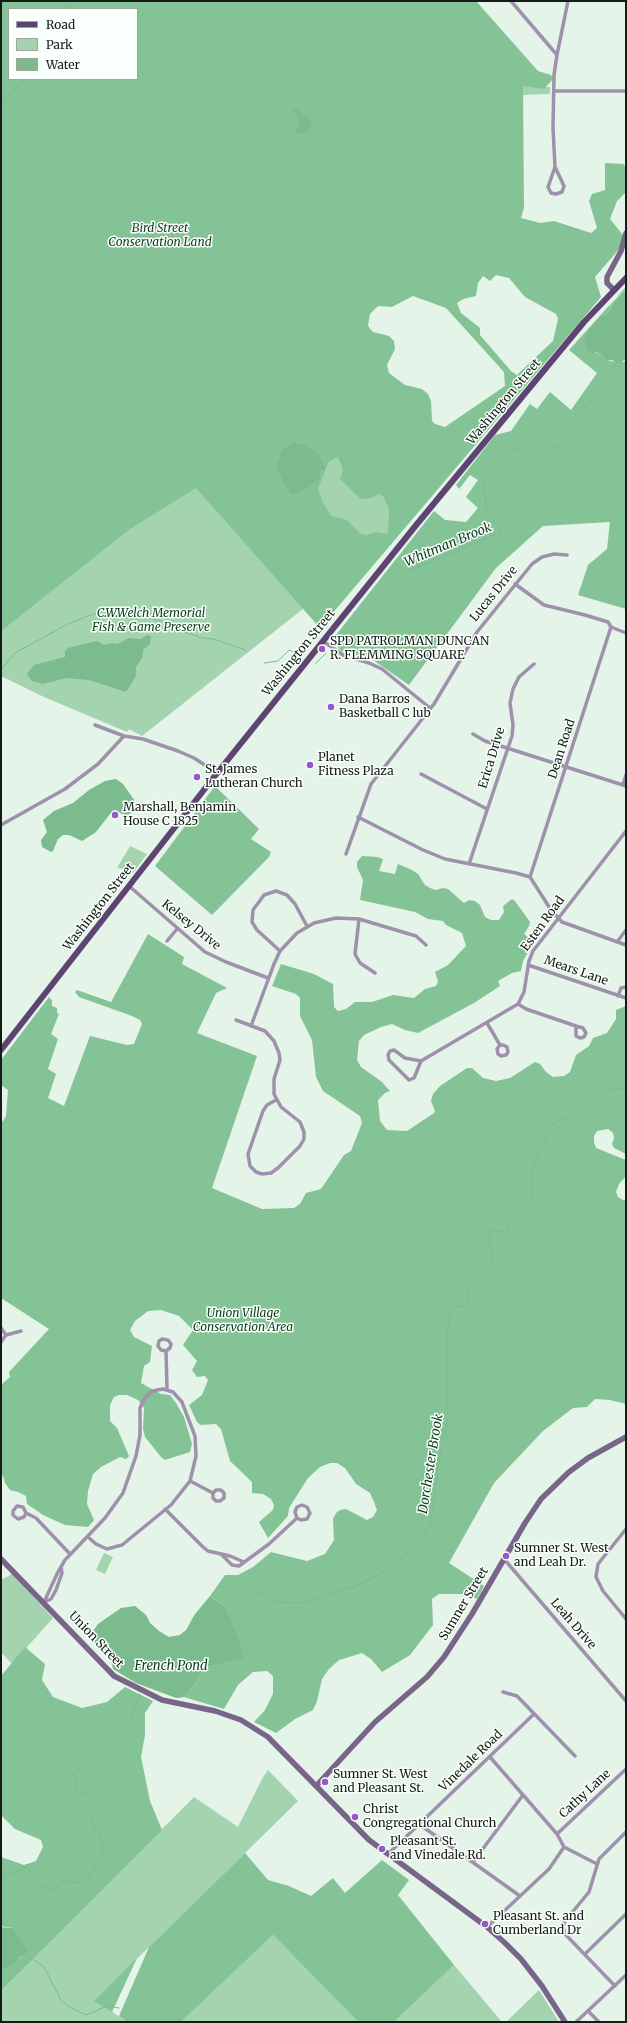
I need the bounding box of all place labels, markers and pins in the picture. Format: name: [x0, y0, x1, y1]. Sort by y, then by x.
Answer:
place label: SPD PATROLMAN DUNCAN R. FLEMMING SQUARE: [330, 635, 489, 663]
marker: SPD PATROLMAN DUNCAN R. FLEMMING SQUARE: [317, 644, 327, 654]
place label: Dana Barros Basketball C lub: [339, 693, 431, 721]
marker: Dana Barros Basketball C lub: [326, 702, 336, 712]
place label: Planet Fitness Plaza: [318, 751, 394, 779]
marker: Planet Fitness Plaza: [305, 760, 315, 770]
place label: St. James Lutheran Church: [205, 763, 303, 791]
marker: St. James Lutheran Church: [192, 772, 202, 782]
place label: Marshall, Benjamin House C 1825: [123, 801, 236, 829]
marker: Marshall, Benjamin House C 1825: [110, 810, 120, 820]
place label: Sumner St. West and Leah Dr.: [514, 1542, 609, 1570]
marker: Sumner St. West and Leah Dr.: [501, 1551, 511, 1561]
place label: Sumner St. West and Pleasant St.: [333, 1768, 428, 1796]
marker: Sumner St. West and Pleasant St.: [320, 1777, 330, 1787]
place label: Christ Congregational Church: [363, 1803, 496, 1831]
marker: Christ Congregational Church: [350, 1812, 360, 1822]
place label: Pleasant St. and Vinedale Rd.: [390, 1835, 486, 1863]
marker: Pleasant St. and Vinedale Rd.: [377, 1844, 387, 1854]
place label: Pleasant St. and Cumberland Dr: [493, 1910, 584, 1938]
marker: Pleasant St. and Cumberland Dr: [480, 1919, 490, 1929]

